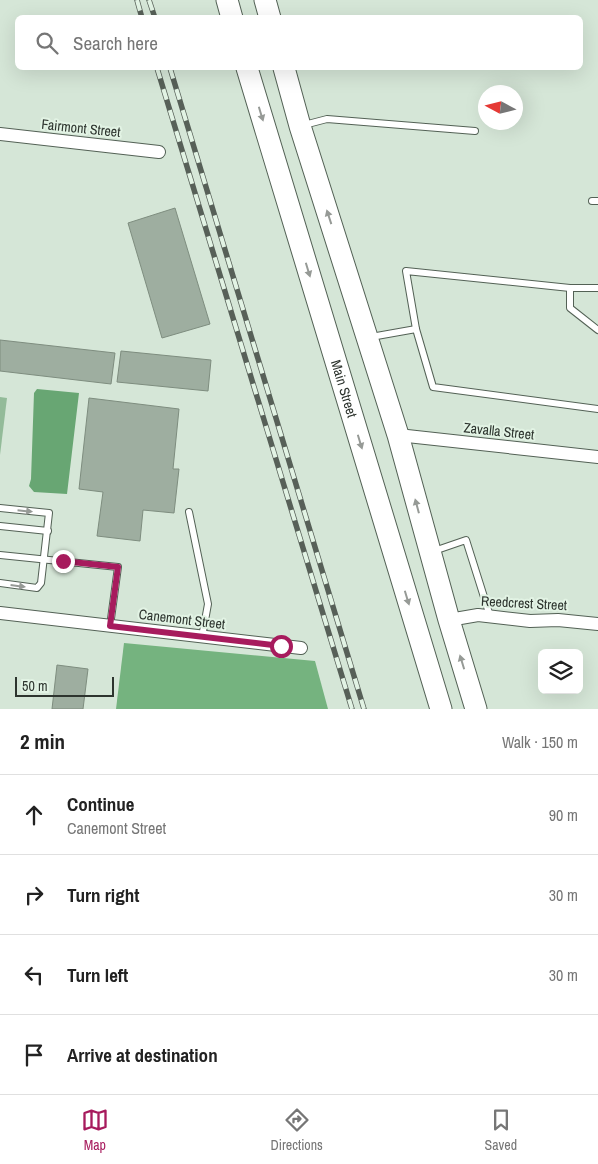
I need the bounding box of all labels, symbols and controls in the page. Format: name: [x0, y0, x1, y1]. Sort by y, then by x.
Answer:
search box: [15, 15, 583, 70]
icon: search: [33, 29, 61, 57]
text: Search here: [73, 30, 158, 56]
north arrow: [478, 85, 523, 130]
one-way arrow: [258, 107, 266, 122]
street label: Fairmont Street: [41, 115, 121, 141]
one-way arrow: [325, 209, 333, 224]
one-way arrow: [305, 262, 313, 277]
street label: Main Street: [327, 358, 361, 420]
street label: Zavalla Street: [463, 418, 535, 444]
one-way arrow: [357, 435, 365, 450]
one-way arrow: [413, 499, 421, 514]
one-way arrow: [17, 507, 33, 515]
route end: [52, 550, 75, 573]
one-way arrow: [11, 582, 27, 590]
one-way arrow: [404, 590, 411, 605]
street label: Reedcrest Street: [481, 592, 567, 614]
street label: Canemont Street: [138, 605, 226, 633]
route start: [270, 635, 293, 658]
map controls: [538, 649, 583, 694]
button: layers: [538, 649, 583, 694]
one-way arrow: [458, 655, 465, 670]
scale bar: [15, 674, 114, 697]
text: 50 m: [22, 677, 48, 695]
text: 2 min: [20, 727, 65, 756]
text: Walk · 150 m: [502, 731, 578, 753]
text: Continue: [67, 791, 135, 817]
icon: ahead: [20, 801, 48, 829]
text: 90 m: [549, 804, 578, 826]
text: Canemont Street: [67, 817, 166, 839]
icon: right: [20, 881, 48, 909]
text: Turn right: [67, 882, 139, 908]
text: 30 m: [549, 884, 578, 906]
icon: left: [20, 961, 48, 989]
text: Turn left: [67, 962, 128, 988]
text: 30 m: [549, 964, 578, 986]
icon: arrive: [20, 1041, 48, 1069]
text: Arrive at destination: [67, 1042, 218, 1068]
tab: Map: [81, 1106, 109, 1154]
tab: Directions: [271, 1106, 323, 1154]
tab: Saved: [485, 1106, 517, 1154]

